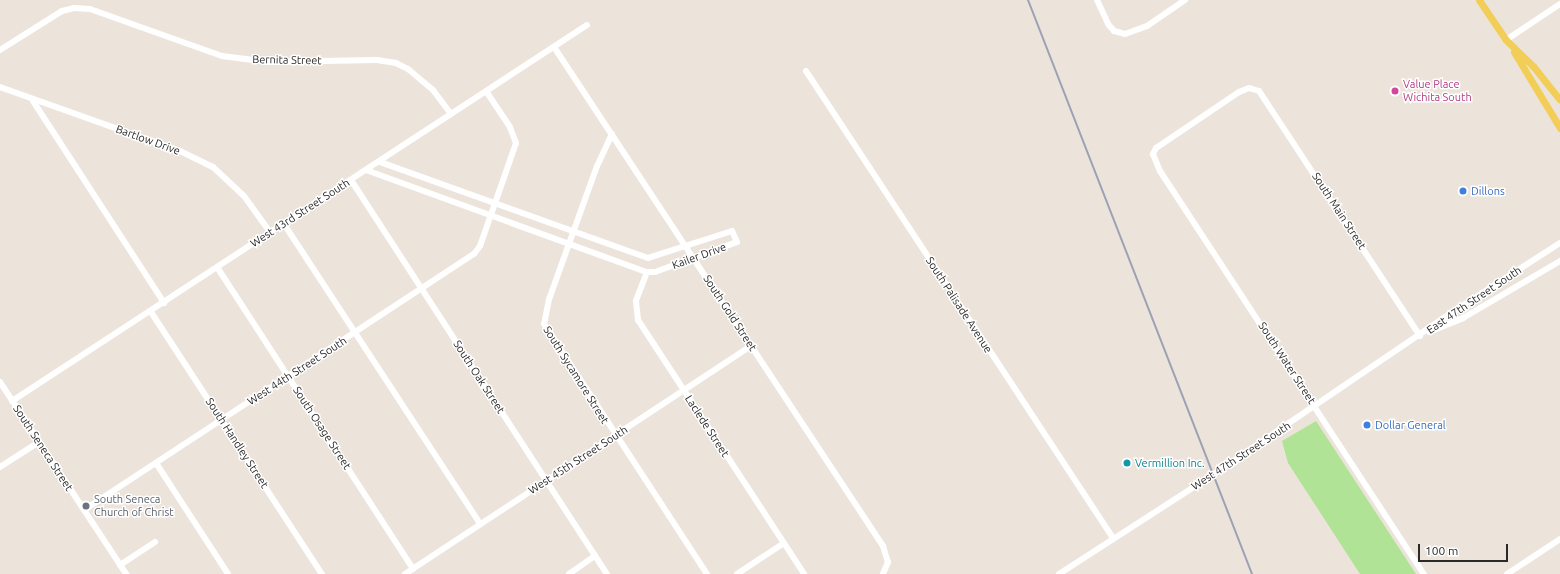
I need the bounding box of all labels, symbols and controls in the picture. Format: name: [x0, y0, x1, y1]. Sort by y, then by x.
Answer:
street label: Bernita Street: [252, 53, 322, 67]
place label: Value Place Wichita South: [1403, 78, 1472, 104]
marker: Value Place Wichita South: [1390, 86, 1400, 96]
street label: Bartlow Drive: [114, 122, 182, 158]
street label: South Main Street: [1309, 170, 1369, 252]
street label: West 43rd Street South: [248, 176, 352, 250]
place label: Dillons: [1471, 184, 1505, 198]
marker: Dillons: [1458, 186, 1468, 196]
street label: Kailer Drive: [670, 240, 728, 272]
street label: South Palisade Avenue: [923, 255, 995, 355]
street label: East 47th Street South: [1424, 263, 1524, 337]
street label: South Gold Street: [701, 273, 759, 353]
street label: South Water Street: [1256, 320, 1318, 406]
street label: South Sycamore Street: [541, 324, 611, 426]
street label: West 44th Street South: [245, 334, 349, 408]
street label: South Oak Street: [450, 338, 508, 416]
street label: South Osage Street: [290, 384, 354, 472]
street label: Laclede Street: [682, 393, 732, 459]
street label: South Handley Street: [203, 395, 271, 491]
street label: South Seneca Street: [10, 403, 76, 493]
place label: Dollar General: [1375, 418, 1446, 432]
street label: West 47th Street South: [1189, 419, 1293, 493]
marker: Dollar General: [1362, 420, 1372, 430]
street label: West 45th Street South: [526, 423, 630, 497]
place label: Vermillion Inc.: [1135, 456, 1205, 470]
marker: Vermillion Inc.: [1122, 458, 1132, 468]
place label: South Seneca Church of Christ: [94, 493, 173, 519]
marker: South Seneca Church of Christ: [81, 501, 91, 511]
scale bar: [1420, 536, 1510, 562]
text: 100 m: [1425, 544, 1458, 557]

